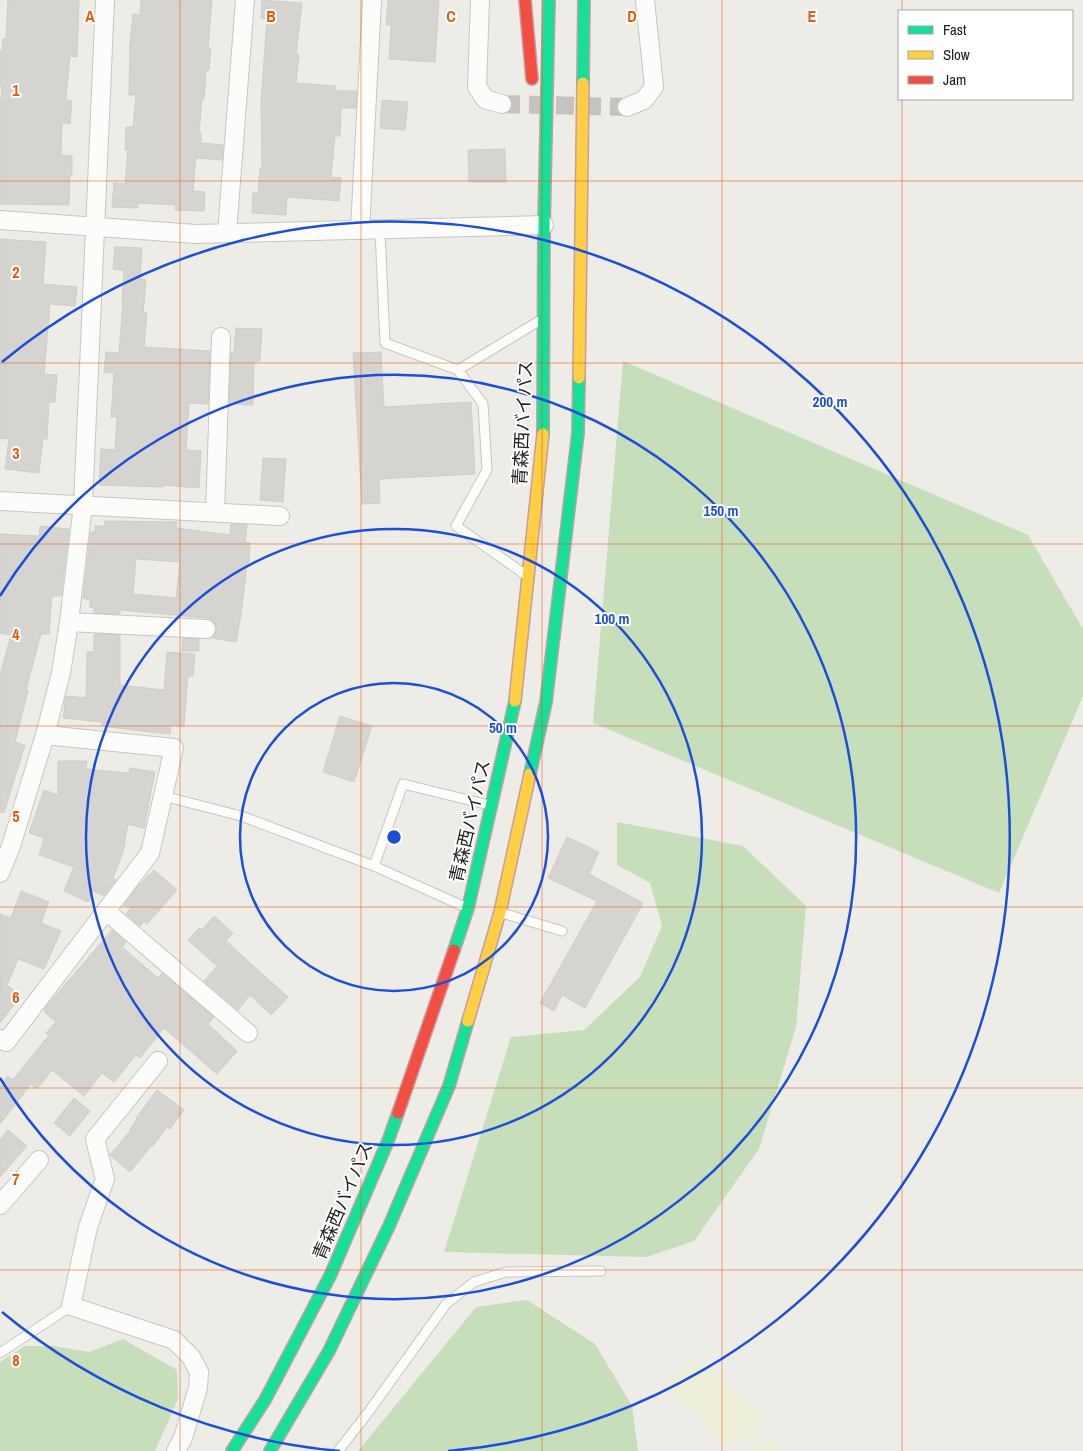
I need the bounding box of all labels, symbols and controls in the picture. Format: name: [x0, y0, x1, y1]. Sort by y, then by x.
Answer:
text: A: [85, 5, 95, 27]
text: B: [266, 5, 276, 27]
text: C: [446, 5, 456, 27]
text: D: [627, 5, 637, 27]
text: E: [808, 5, 817, 27]
legend: [898, 10, 1073, 100]
text: Fast: [943, 19, 967, 40]
text: Slow: [943, 44, 970, 65]
text: Jam: [943, 69, 966, 90]
text: 1: [12, 79, 20, 101]
text: 2: [12, 261, 20, 283]
street label: 青森西バイパス: [507, 360, 538, 486]
text: 200 m: [813, 391, 847, 412]
text: 3: [12, 442, 20, 464]
text: 150 m: [704, 500, 738, 521]
text: 100 m: [595, 608, 629, 629]
text: 4: [12, 623, 20, 645]
text: 50 m: [489, 717, 517, 738]
street label: 青森西バイパス: [443, 757, 496, 885]
text: 5: [12, 805, 20, 827]
centre of rings: [385, 828, 403, 846]
text: 6: [12, 986, 20, 1008]
street label: 青森西バイパス: [306, 1138, 379, 1264]
text: 7: [12, 1168, 20, 1190]
text: 8: [12, 1349, 20, 1371]

